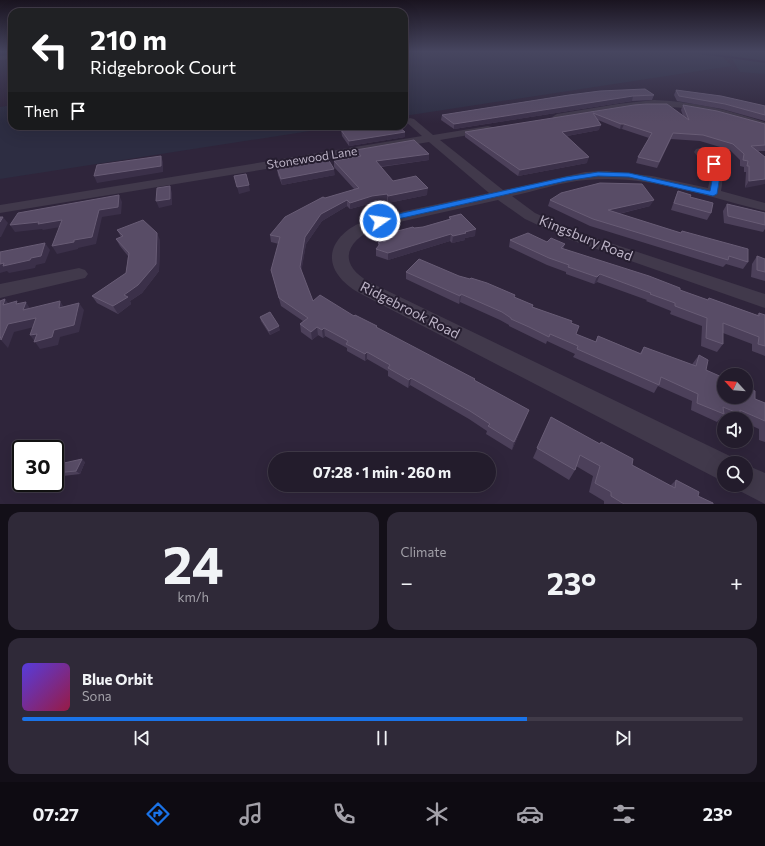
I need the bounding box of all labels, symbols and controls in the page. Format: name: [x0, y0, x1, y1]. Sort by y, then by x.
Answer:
text: 210 m: [90, 22, 167, 56]
icon: left: [24, 24, 76, 76]
text: Ridgebrook Court: [90, 56, 236, 78]
icon: arrive: [67, 100, 89, 122]
text: Then: [24, 102, 59, 120]
street label: Stonewood Lane: [266, 143, 358, 171]
pin: [697, 147, 731, 181]
icon: arrive: [703, 153, 725, 175]
position arrow: [359, 200, 401, 242]
street label: Kingsbury Road: [537, 211, 635, 264]
street label: Ridgebrook Road: [358, 277, 463, 342]
north arrow: [717, 368, 753, 404]
map controls: [717, 368, 753, 492]
button: sound: [717, 412, 753, 448]
speed limit sign: 30: [12, 440, 64, 492]
button: search: [717, 456, 753, 492]
text: 07:28 · 1 min · 260 m: [313, 463, 451, 481]
text: 24: [163, 531, 224, 595]
text: Climate: [401, 544, 446, 560]
text: 23°: [547, 564, 596, 601]
text: −: [401, 569, 413, 596]
text: +: [730, 569, 743, 596]
text: km/h: [177, 589, 209, 605]
text: Blue Orbit: [82, 670, 153, 688]
text: Sona: [82, 688, 112, 704]
icon: previous: [131, 727, 153, 749]
icon: pause: [371, 727, 393, 749]
icon: next: [612, 727, 634, 749]
icon: directions: [144, 800, 172, 828]
icon: music: [237, 800, 265, 828]
icon: phone: [330, 800, 358, 828]
icon: climate: [423, 800, 451, 828]
icon: car: [516, 800, 544, 828]
icon: filters: [610, 800, 638, 828]
text: 07:27: [33, 803, 79, 825]
text: 23°: [703, 803, 732, 825]

